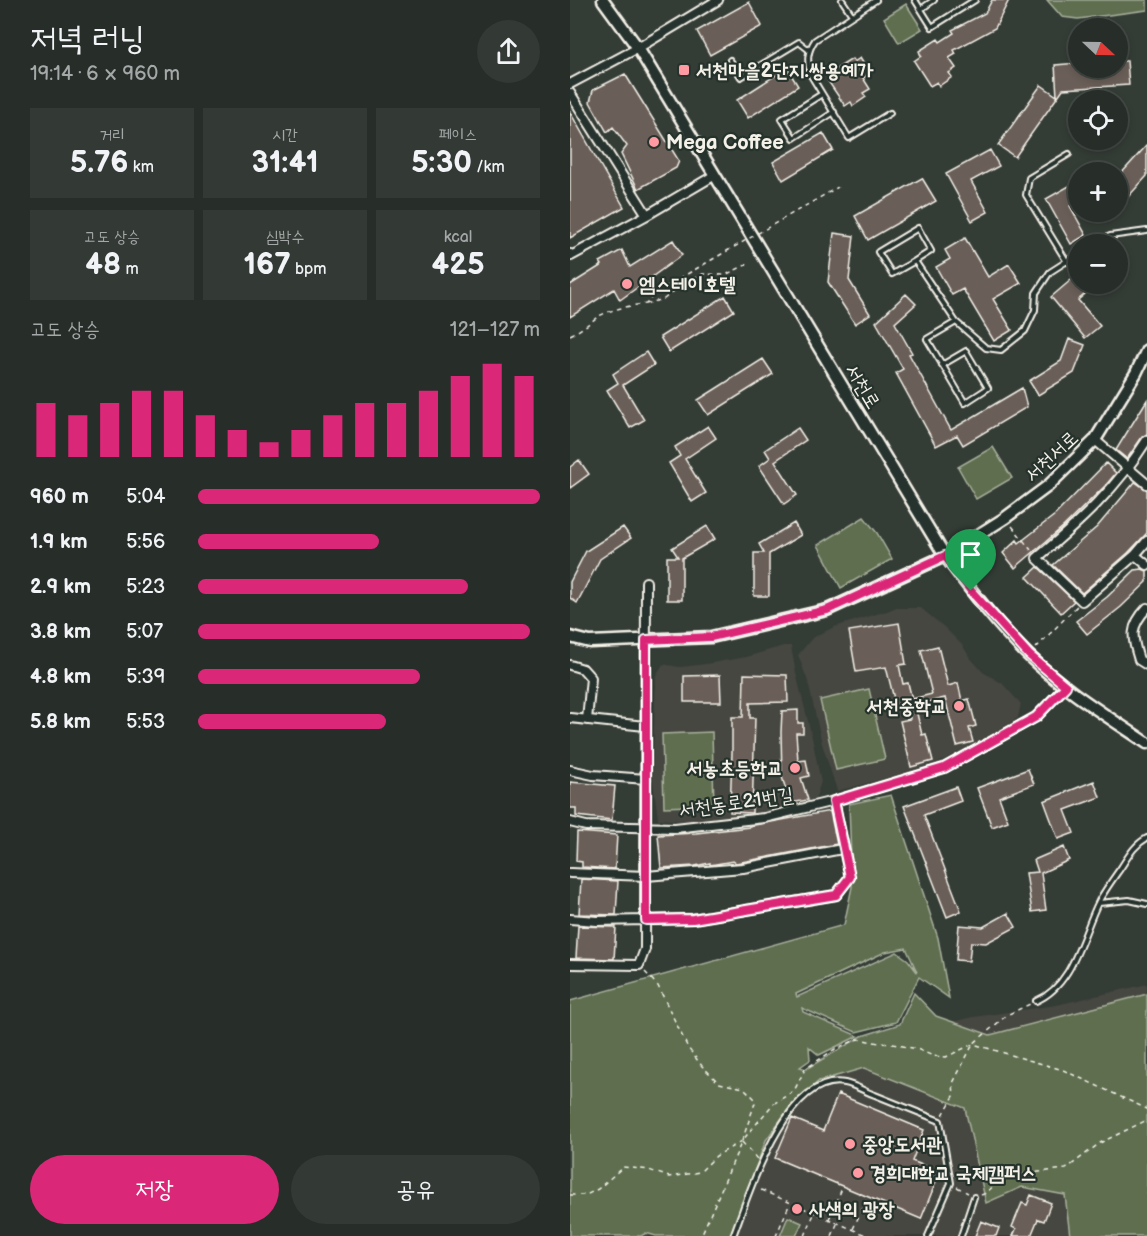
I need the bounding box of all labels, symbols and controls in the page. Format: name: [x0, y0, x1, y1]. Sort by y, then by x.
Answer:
north arrow: [1068, 18, 1128, 78]
map controls: [1068, 18, 1128, 294]
text: 저녁 러닝: [30, 19, 145, 59]
button: share: [477, 20, 540, 83]
place label: 서천마을2단지.쌍용예가: [696, 59, 874, 83]
text: 19:14 · 6 × 960 m: [30, 62, 180, 86]
marker: 서천마을2단지.쌍용예가: [677, 63, 691, 77]
button: locate: [1068, 90, 1128, 150]
text: 거리: [99, 126, 125, 145]
text: 시간: [272, 126, 298, 145]
text: 페이스: [439, 126, 477, 145]
place label: Mega Coffee: [666, 131, 784, 155]
marker: Mega Coffee: [647, 135, 661, 149]
text: 5.76: [70, 145, 129, 181]
text: 31:41: [251, 145, 319, 181]
text: 5:30: [411, 145, 472, 181]
text: km: [129, 158, 154, 177]
text: /km: [472, 158, 505, 177]
button: +: [1068, 162, 1128, 222]
text: 고도 상승: [84, 228, 140, 247]
text: 심박수: [266, 228, 304, 247]
text: kcal: [444, 228, 472, 247]
button: −: [1068, 234, 1128, 294]
text: 48: [85, 247, 121, 283]
text: 167: [243, 247, 291, 283]
text: 425: [432, 247, 484, 283]
text: m: [121, 260, 139, 279]
text: bpm: [291, 260, 327, 279]
place label: 엠스테이호텔: [639, 273, 736, 297]
marker: 엠스테이호텔: [620, 277, 634, 291]
text: 고도 상승: [30, 318, 100, 342]
text: 121–127 m: [450, 318, 540, 342]
street label: 서천로: [839, 360, 885, 413]
street label: 서천서로: [1020, 426, 1083, 487]
text: 960 m: [30, 485, 89, 509]
text: 5:04: [126, 485, 165, 509]
pin: [945, 529, 996, 591]
text: 1.9 km: [30, 530, 87, 554]
text: 5:56: [126, 530, 165, 554]
icon: arrive: [954, 538, 987, 571]
text: 2.9 km: [30, 575, 91, 599]
text: 5:23: [126, 575, 165, 599]
text: 3.8 km: [30, 620, 91, 644]
text: 5:07: [126, 620, 163, 644]
text: 4.8 km: [30, 665, 91, 689]
text: 5:39: [126, 665, 165, 689]
place label: 서천중학교: [867, 695, 947, 719]
marker: 서천중학교: [952, 699, 966, 713]
text: 5.8 km: [30, 710, 91, 734]
text: 5:53: [126, 710, 165, 734]
place label: 서농초등학교: [686, 757, 783, 781]
marker: 서농초등학교: [788, 761, 802, 775]
street label: 서천동로21번길: [677, 783, 795, 823]
place label: 중앙도서관: [862, 1133, 942, 1157]
marker: 중앙도서관: [843, 1137, 857, 1151]
button: 저장: [30, 1155, 279, 1224]
button: 공유: [291, 1155, 540, 1224]
place label: 경희대학교 국제캠퍼스: [870, 1162, 1036, 1186]
marker: 경희대학교 국제캠퍼스: [851, 1166, 865, 1180]
place label: 사색의 광장: [808, 1198, 895, 1222]
marker: 사색의 광장: [790, 1202, 804, 1216]

